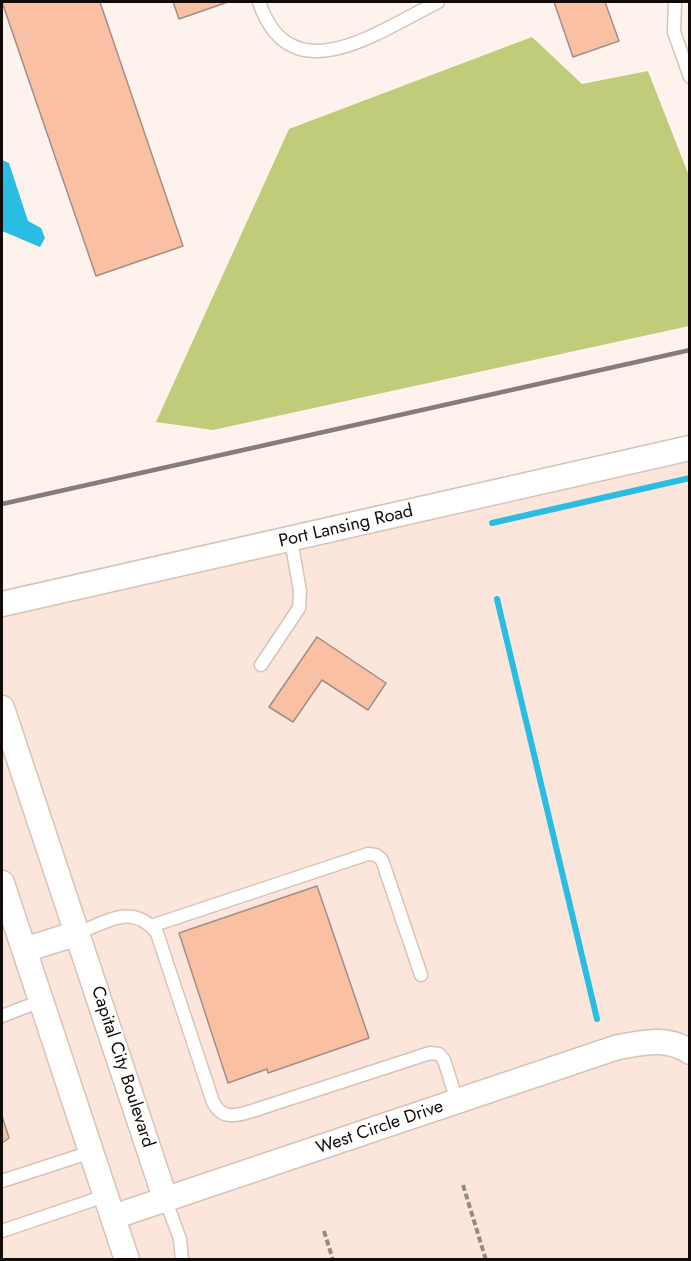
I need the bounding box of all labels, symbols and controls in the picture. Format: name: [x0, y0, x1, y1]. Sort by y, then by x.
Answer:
street label: Port Lansing Road: [277, 501, 415, 553]
street label: Capital City Boulevard: [86, 984, 158, 1150]
street label: West Circle Drive: [314, 1096, 446, 1160]

